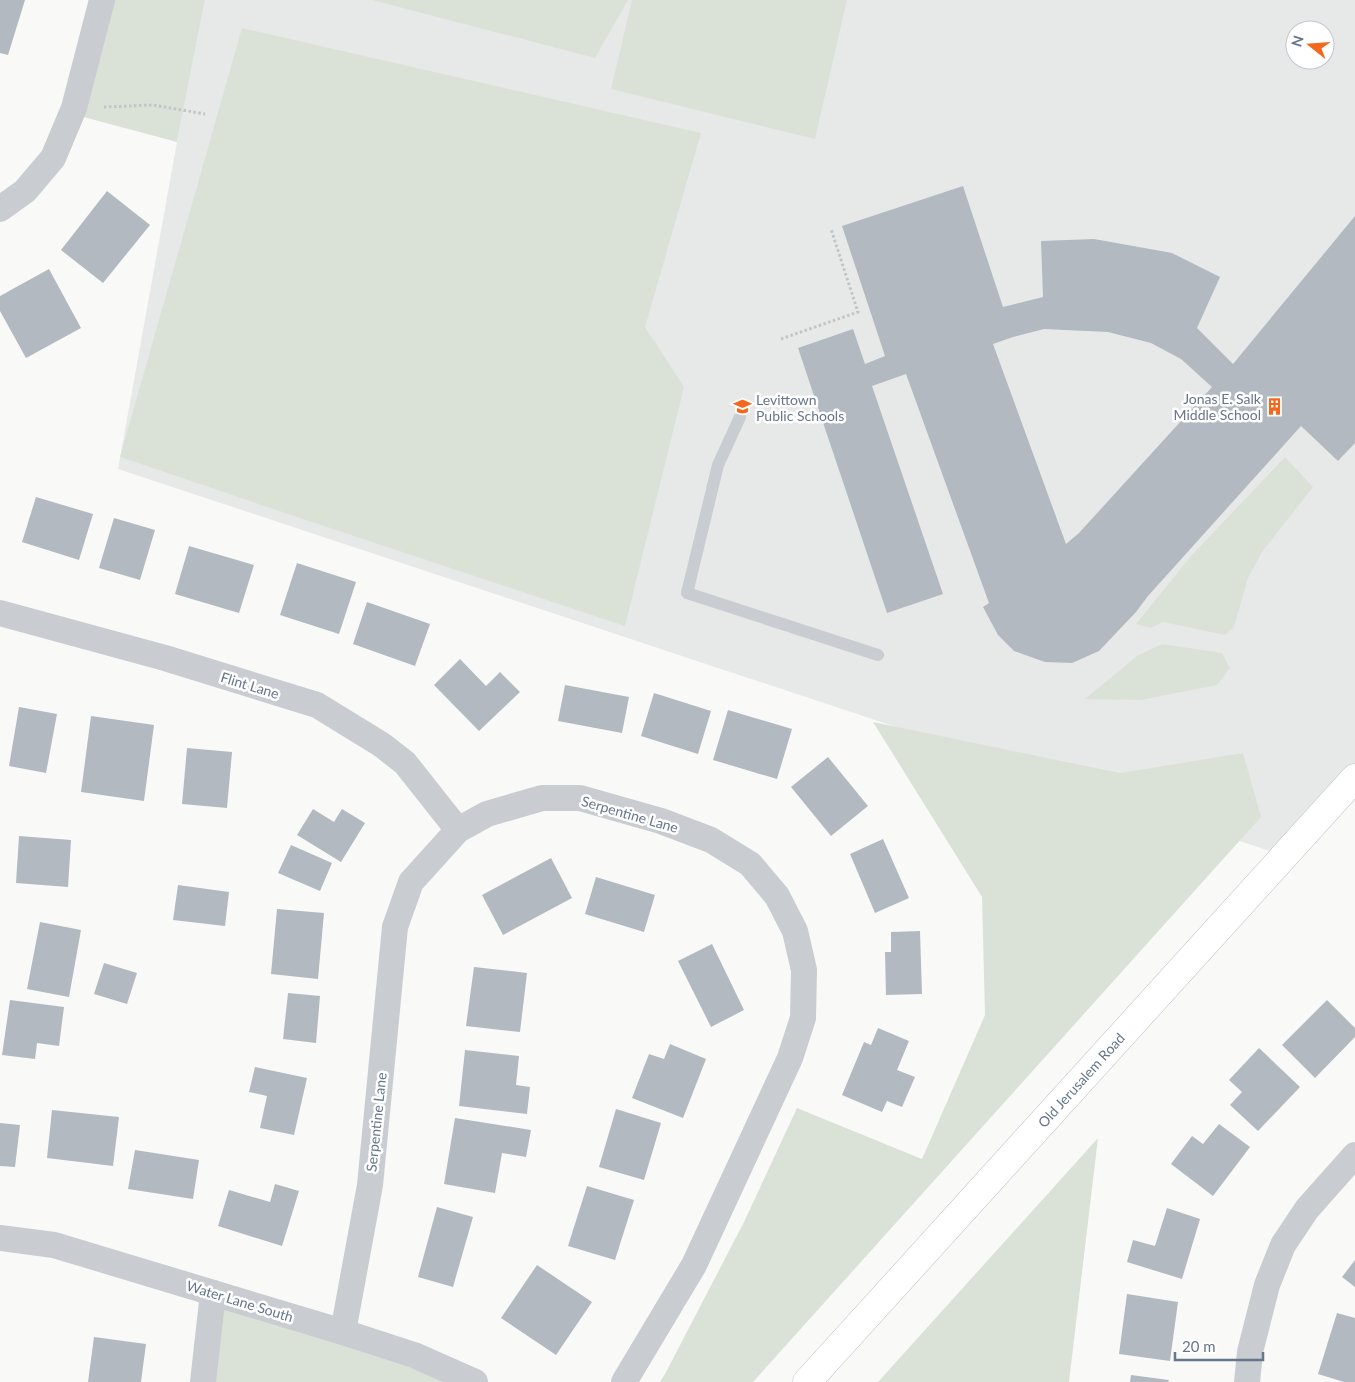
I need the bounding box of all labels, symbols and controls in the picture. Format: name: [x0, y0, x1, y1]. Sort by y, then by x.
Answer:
north arrow: [1285, 20, 1335, 70]
text: N: [1287, 33, 1307, 49]
place label: Jonas E. Salk Middle School: [1174, 390, 1262, 423]
place label: Levittown Public Schools: [756, 391, 844, 424]
building icon: Jonas E. Salk Middle School: [1265, 396, 1285, 416]
school or university icon: Levittown Public Schools: [732, 397, 752, 417]
street label: Flint Lane: [219, 668, 281, 702]
street label: Serpentine Lane: [580, 792, 680, 836]
street label: Old Jerusalem Road: [1034, 1029, 1128, 1131]
street label: Serpentine Lane: [362, 1072, 390, 1172]
street label: Water Lane South: [185, 1277, 295, 1325]
scale bar: [1175, 1330, 1262, 1362]
text: 20 m: [1182, 1337, 1216, 1355]

